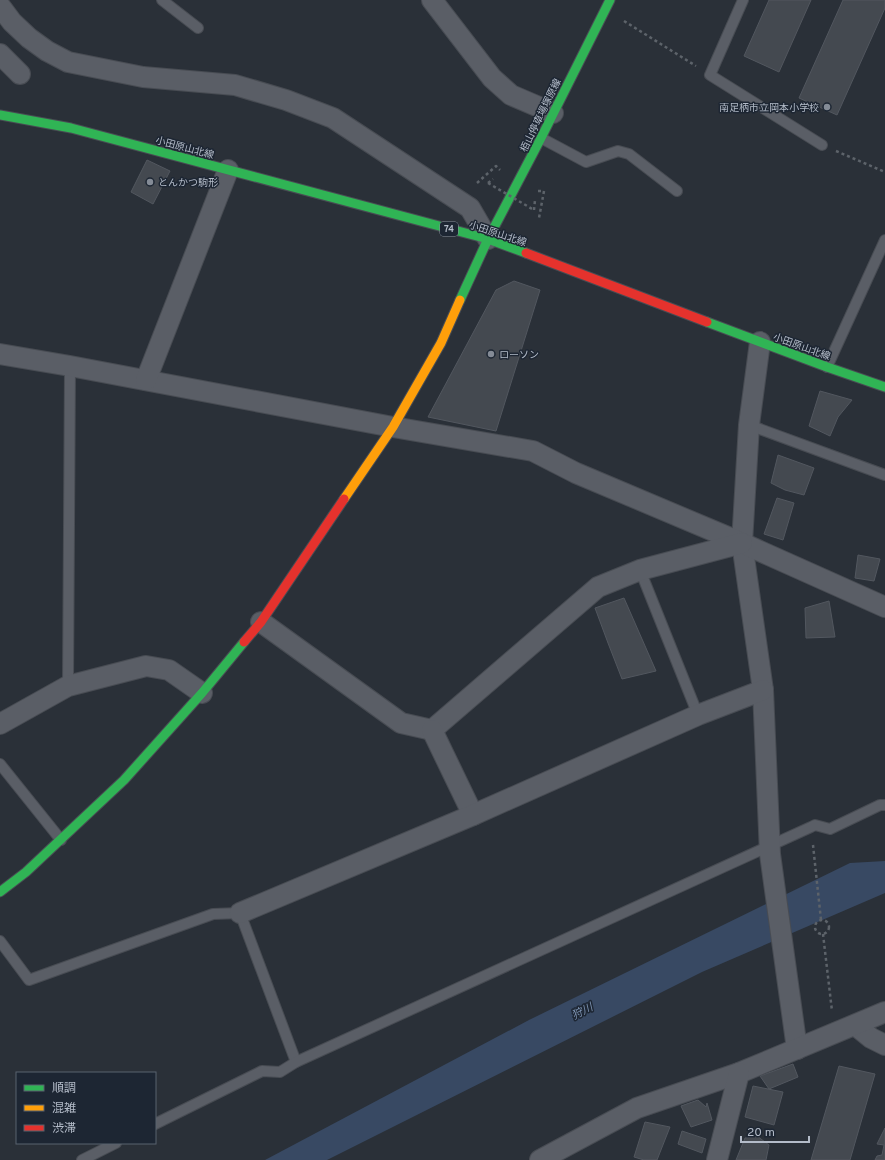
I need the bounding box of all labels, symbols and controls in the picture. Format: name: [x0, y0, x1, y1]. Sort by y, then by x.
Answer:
street label: 栢山停車場塚原線: [518, 77, 565, 154]
place label: 南足柄市立岡本小学校: [719, 102, 819, 115]
marker: 南足柄市立岡本小学校: [822, 102, 832, 112]
street label: 小田原山北線: [154, 134, 215, 162]
marker: とんかつ駒形: [145, 177, 155, 187]
place label: とんかつ駒形: [158, 177, 218, 190]
street label: 小田原山北線: [467, 219, 528, 250]
road number: 74: [440, 222, 458, 236]
street label: 小田原山北線: [771, 331, 832, 364]
marker: ローソン: [486, 349, 496, 359]
place label: ローソン: [499, 349, 539, 362]
water label: 狩川: [569, 1000, 596, 1023]
legend: [16, 1072, 156, 1144]
text: 順調: [52, 1081, 76, 1097]
text: 混雑: [52, 1101, 76, 1117]
scale bar: [741, 1118, 809, 1144]
text: 渋滞: [52, 1121, 76, 1137]
text: 20 m: [747, 1125, 775, 1141]

